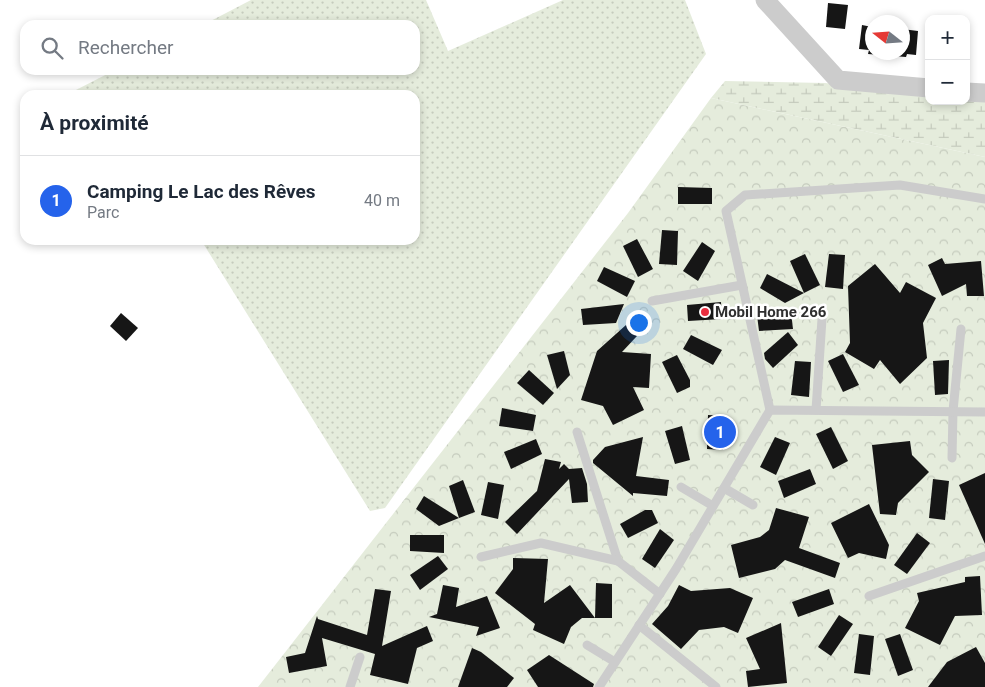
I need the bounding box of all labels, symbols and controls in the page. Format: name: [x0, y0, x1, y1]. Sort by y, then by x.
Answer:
north arrow: [865, 15, 910, 60]
map controls: [925, 15, 970, 105]
button: +: [925, 15, 970, 60]
search box: [20, 20, 420, 75]
icon: search: [38, 34, 66, 62]
text: Rechercher: [78, 36, 173, 59]
button: −: [925, 60, 970, 105]
text: À proximité: [40, 111, 149, 135]
text: Camping Le Lac des Rêves: [87, 180, 316, 203]
text: 1: [51, 191, 61, 210]
text: 40 m: [364, 191, 400, 210]
text: Parc: [87, 203, 119, 222]
place label: Mobil Home 266: [715, 303, 827, 321]
marker: Mobil Home 266: [699, 306, 711, 318]
your location: [626, 310, 652, 336]
pin: 1: [704, 413, 736, 451]

